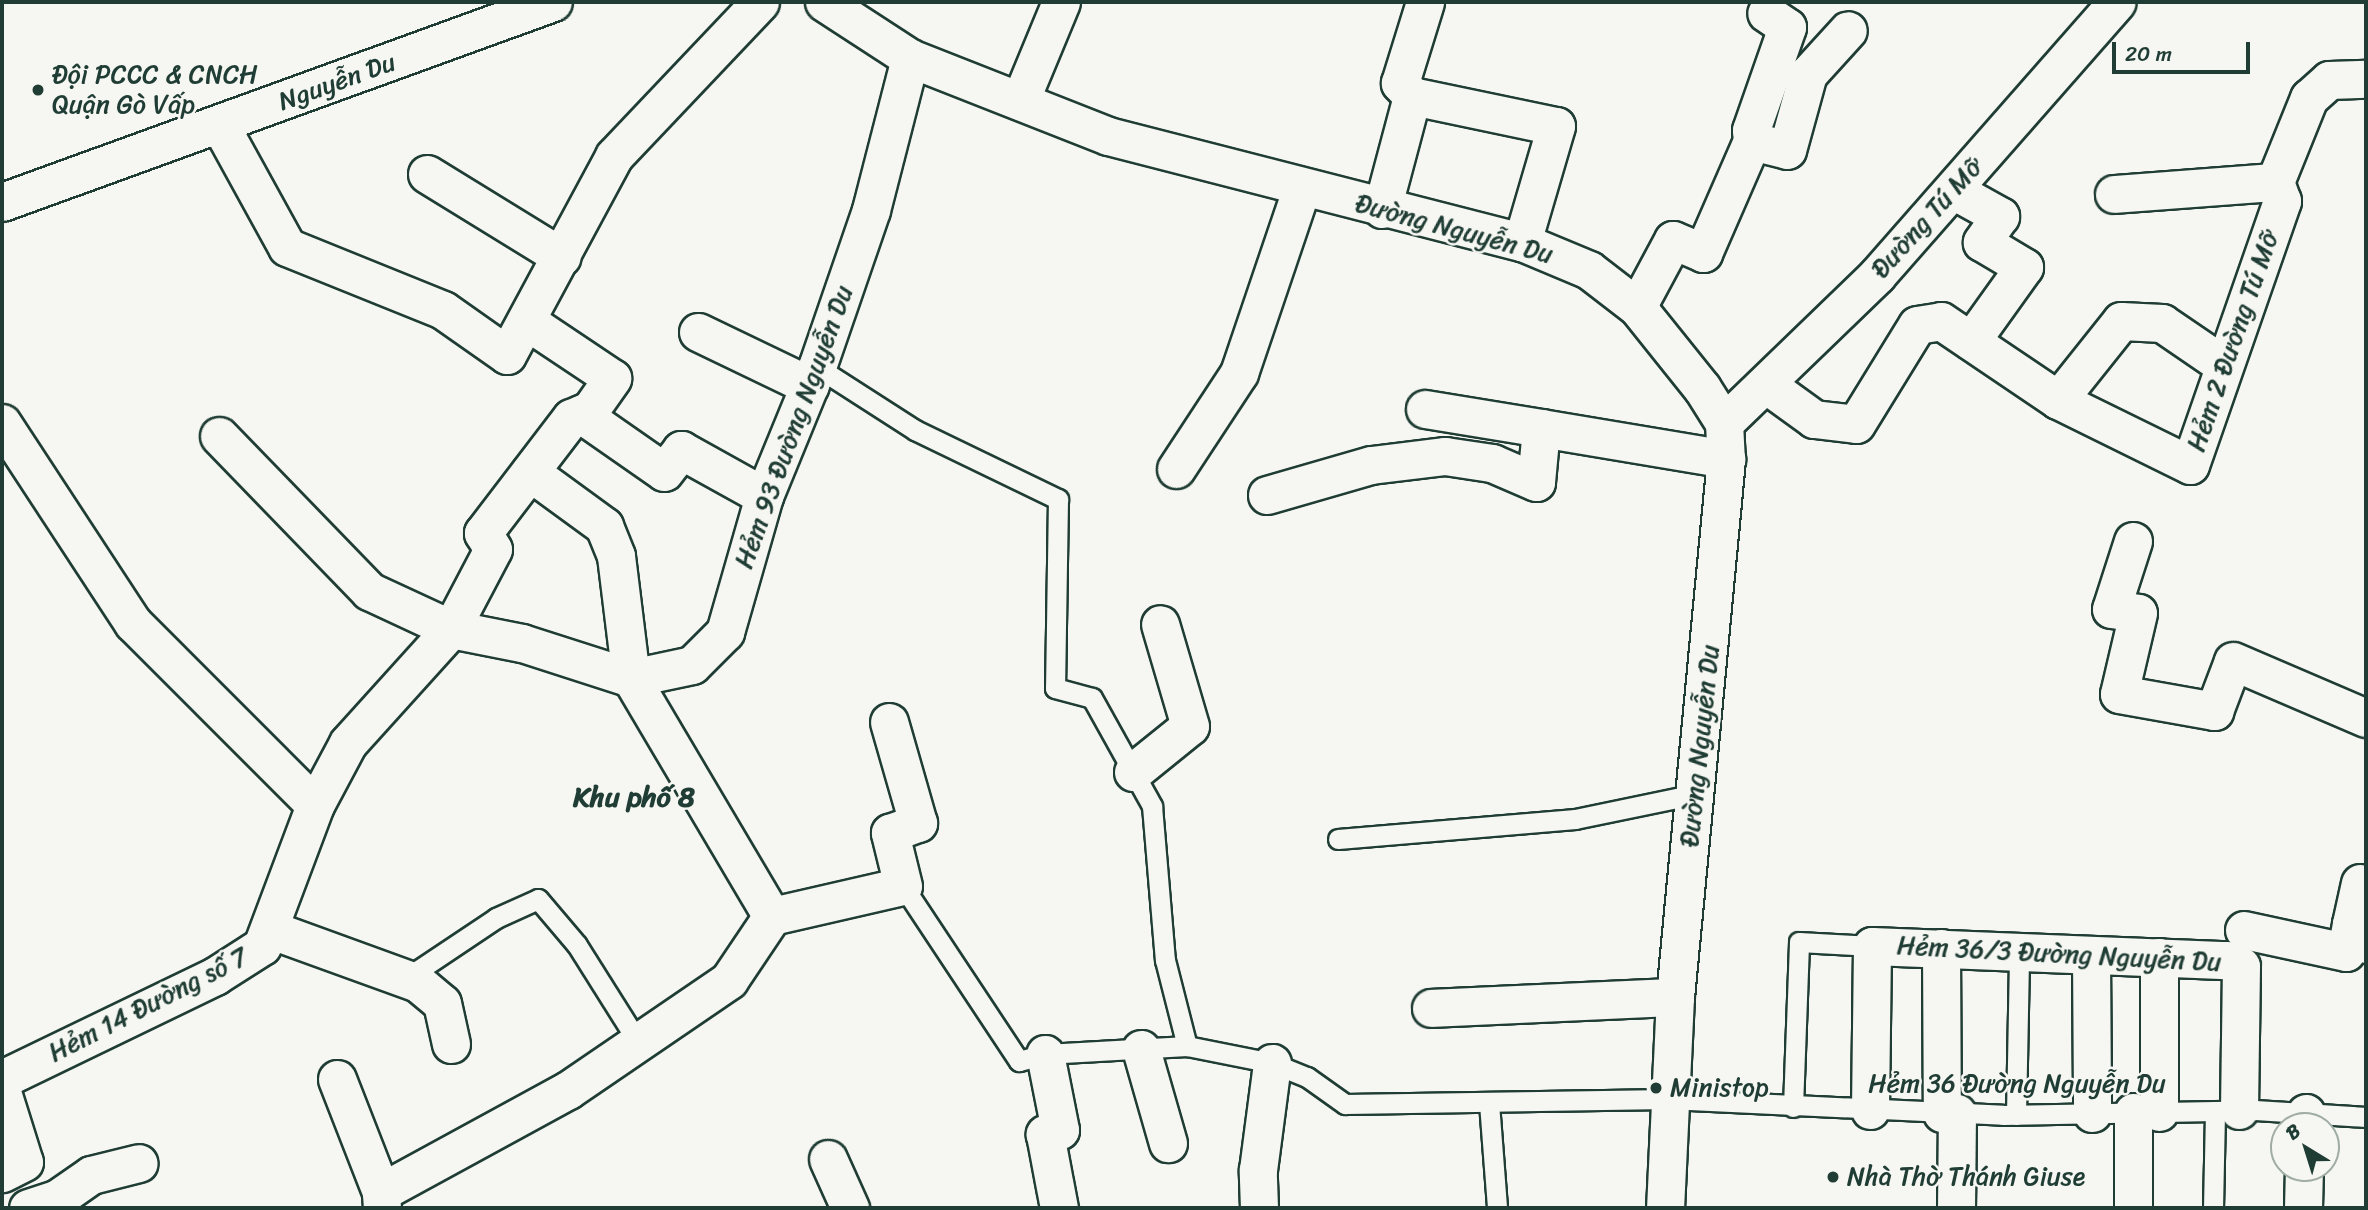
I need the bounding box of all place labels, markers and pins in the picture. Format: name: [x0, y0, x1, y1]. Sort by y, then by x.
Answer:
place label: Đội PCCC & CNCH Quận Gò Vấp: [52, 59, 257, 120]
marker: Đội PCCC & CNCH Quận Gò Vấp: [30, 82, 46, 98]
place label: Ministop: [1670, 1072, 1769, 1104]
marker: Ministop: [1648, 1080, 1664, 1096]
place label: Nhà Thờ Thánh Giuse: [1847, 1161, 2086, 1193]
marker: Nhà Thờ Thánh Giuse: [1825, 1169, 1841, 1185]

